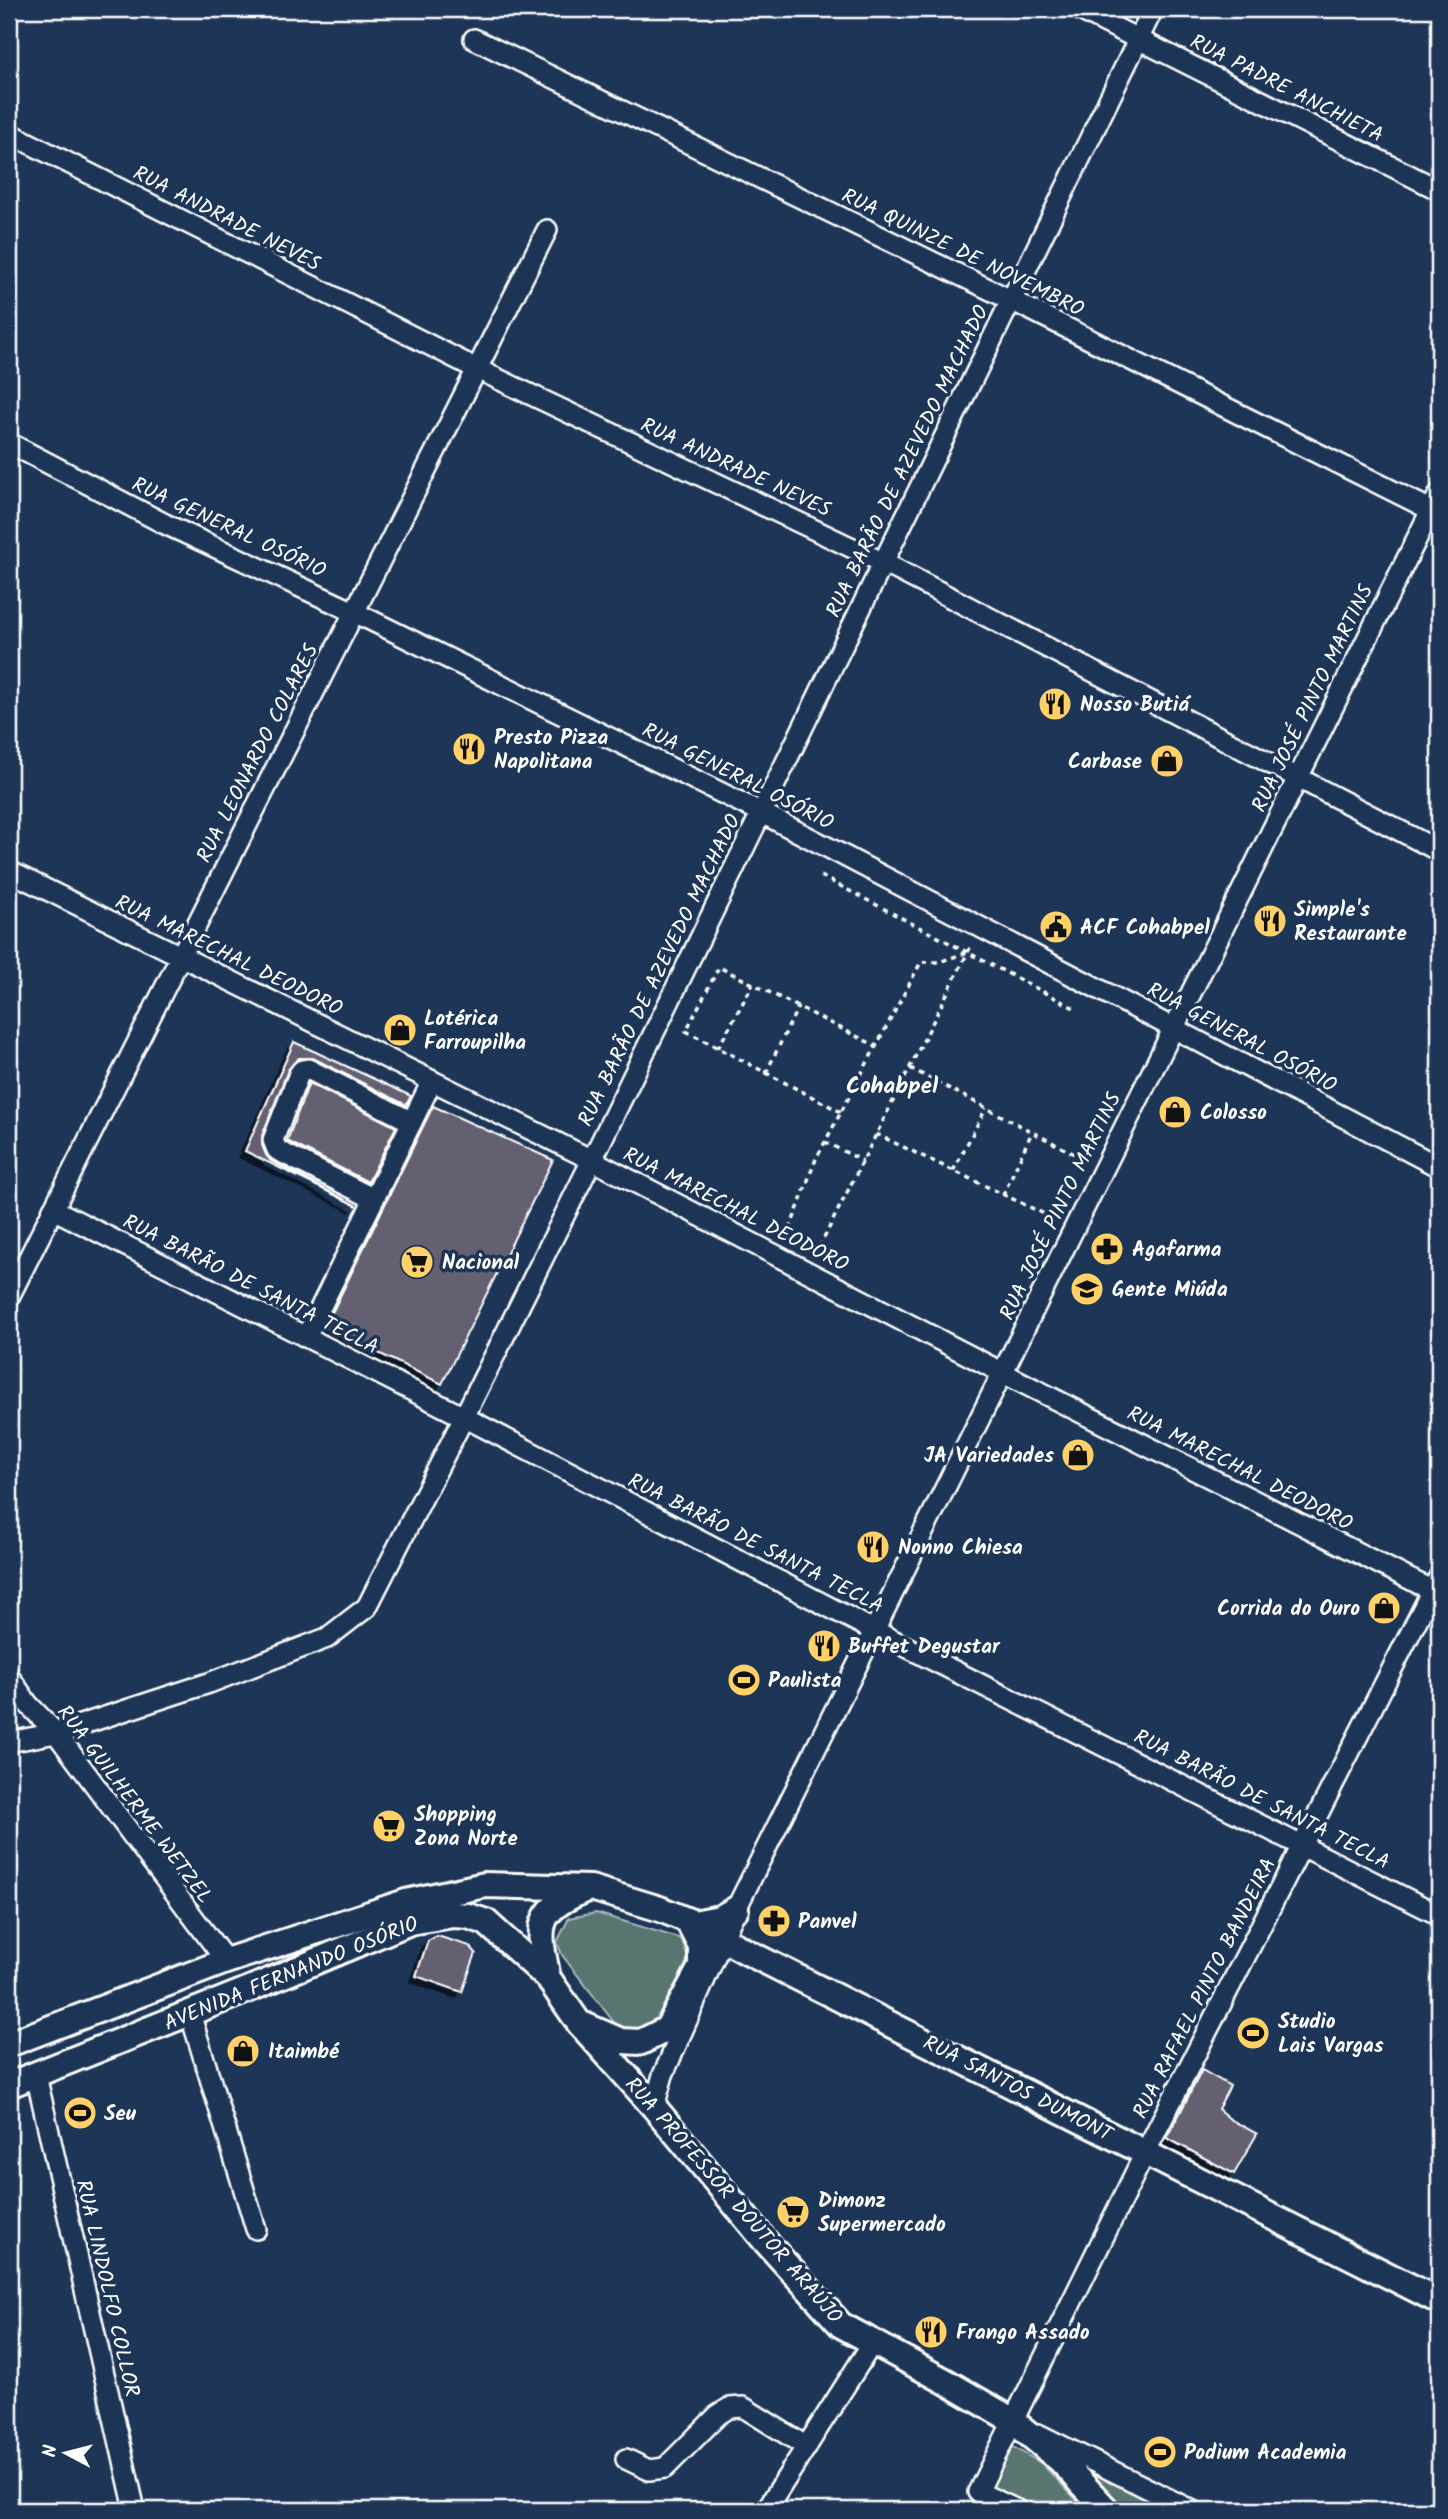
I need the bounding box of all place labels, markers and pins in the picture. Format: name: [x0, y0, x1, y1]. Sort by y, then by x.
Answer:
restaurant icon: Nosso Butiá: [1036, 685, 1074, 723]
place label: Nosso Butiá: [1080, 689, 1191, 722]
place label: Presto Pizza Napolitana: [494, 722, 608, 779]
restaurant icon: Presto Pizza Napolitana: [450, 730, 488, 768]
shop icon: Carbase: [1148, 742, 1186, 780]
place label: Carbase: [1068, 746, 1142, 779]
place label: Simple's Restaurante: [1294, 894, 1407, 951]
restaurant icon: Simple's Restaurante: [1251, 902, 1289, 940]
public building icon: ACF Cohabpel: [1037, 908, 1075, 946]
place label: ACF Cohabpel: [1080, 912, 1210, 945]
place label: Lotérica Farroupilha: [424, 1003, 526, 1060]
shop icon: Lotérica Farroupilha: [381, 1011, 419, 1049]
shop icon: Colosso: [1156, 1093, 1194, 1131]
place label: Colosso: [1200, 1097, 1267, 1130]
pharmacy icon: Agafarma: [1088, 1230, 1126, 1268]
place label: Agafarma: [1132, 1234, 1222, 1267]
supermarket icon: Nacional: [398, 1243, 436, 1281]
place label: Nacional: [442, 1247, 520, 1280]
school or university icon: Gente Miúda: [1068, 1270, 1106, 1308]
place label: Gente Miúda: [1112, 1274, 1228, 1307]
shop icon: JA Variedades: [1059, 1436, 1097, 1474]
place label: JA Variedades: [924, 1440, 1054, 1473]
restaurant icon: Nonno Chiesa: [854, 1528, 892, 1566]
place label: Nonno Chiesa: [898, 1532, 1023, 1565]
shop icon: Corrida do Ouro: [1365, 1589, 1403, 1627]
place label: Corrida do Ouro: [1217, 1593, 1360, 1626]
restaurant icon: Buffet Degustar: [805, 1627, 843, 1665]
place label: Buffet Degustar: [848, 1631, 1001, 1664]
sports icon: Paulista: [725, 1661, 763, 1699]
place label: Paulista: [768, 1665, 842, 1698]
place label: Shopping Zona Norte: [414, 1799, 518, 1856]
supermarket icon: Shopping Zona Norte: [370, 1807, 408, 1845]
pharmacy icon: Panvel: [755, 1902, 793, 1940]
place label: Panvel: [798, 1906, 857, 1939]
place label: Studio Lais Vargas: [1278, 2006, 1384, 2063]
sports icon: Studio Lais Vargas: [1234, 2014, 1272, 2052]
shop icon: Itaimbé: [224, 2032, 262, 2070]
place label: Itaimbé: [268, 2036, 340, 2069]
sports icon: Seu: [61, 2094, 99, 2132]
place label: Seu: [104, 2098, 137, 2131]
place label: Dimonz Supermercado: [818, 2185, 946, 2242]
supermarket icon: Dimonz Supermercado: [774, 2193, 812, 2231]
restaurant icon: Frango Assado: [912, 2313, 950, 2351]
place label: Frango Assado: [956, 2317, 1090, 2350]
sports icon: Podium Academia: [1141, 2433, 1179, 2471]
place label: Podium Academia: [1184, 2437, 1347, 2470]

